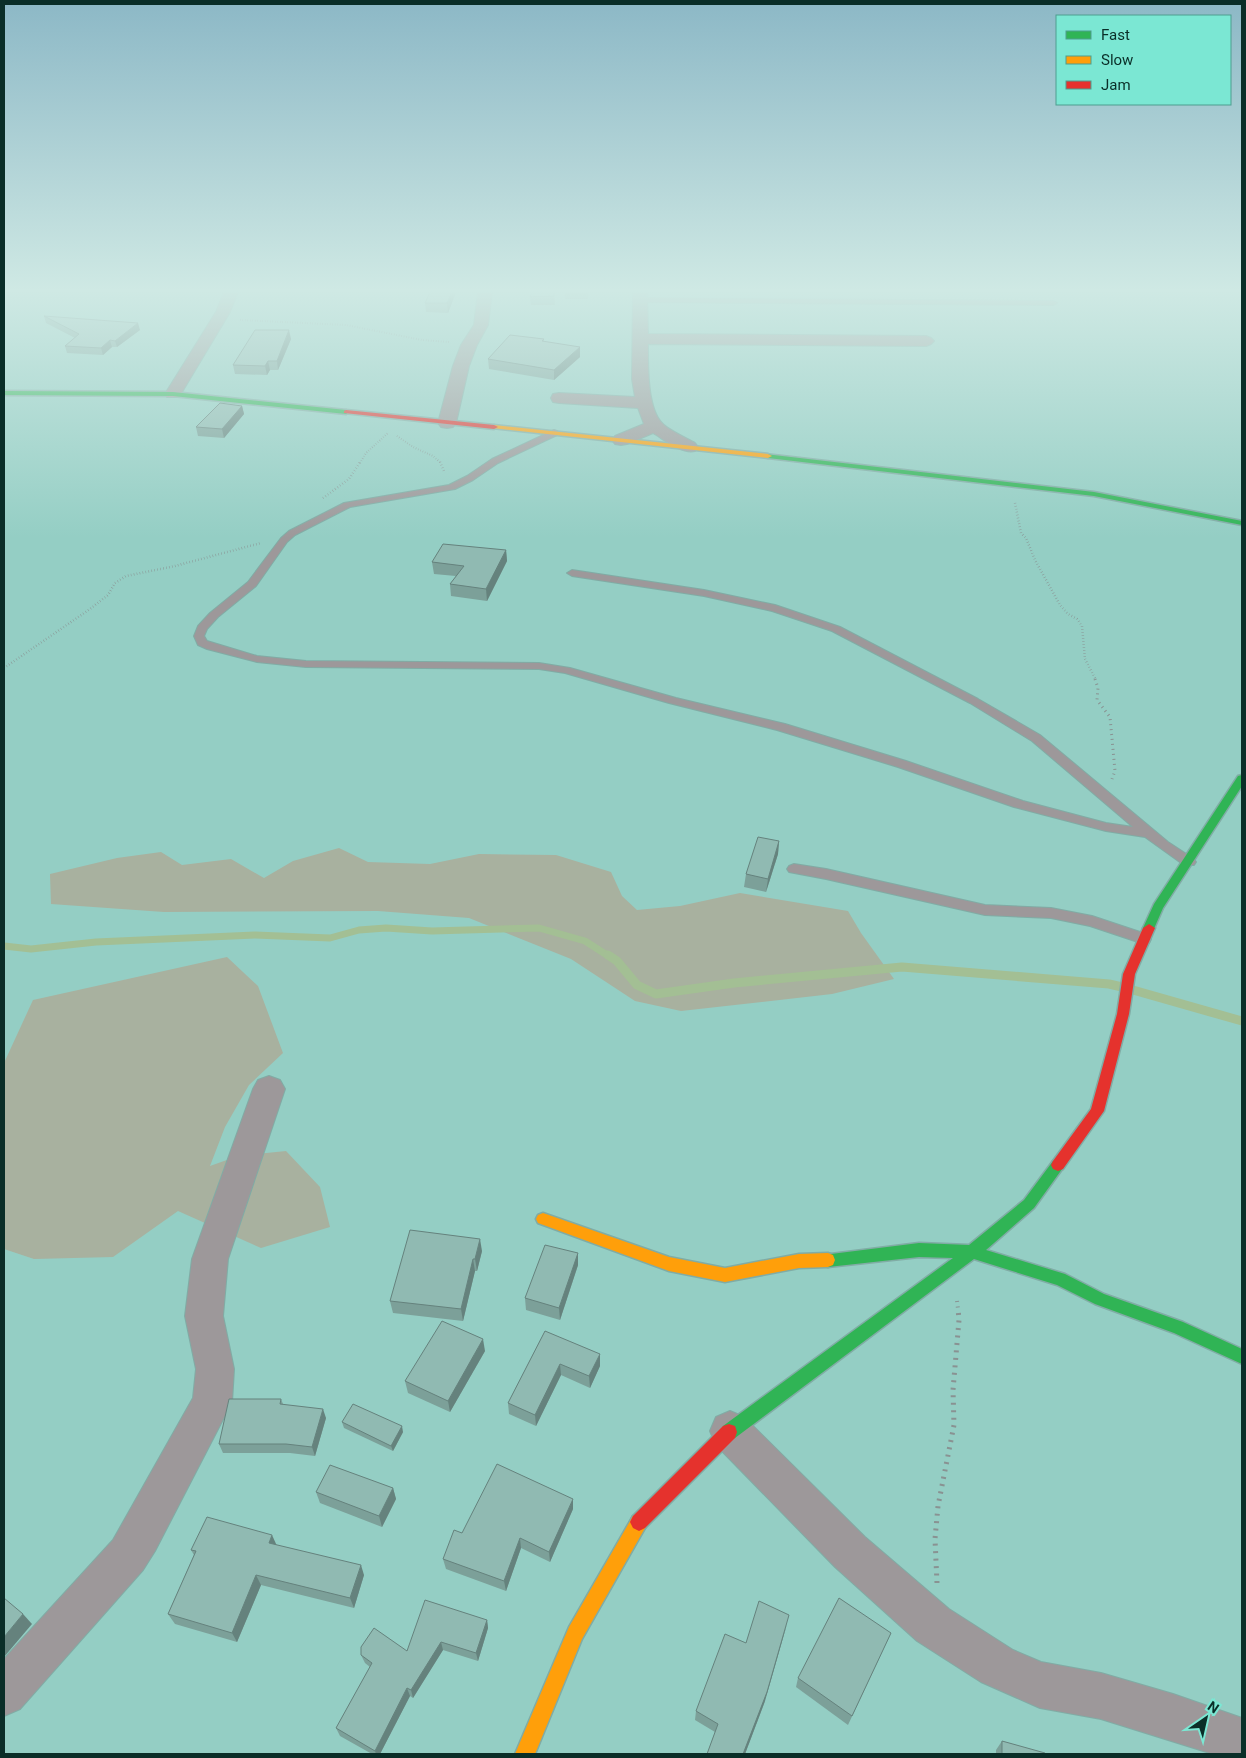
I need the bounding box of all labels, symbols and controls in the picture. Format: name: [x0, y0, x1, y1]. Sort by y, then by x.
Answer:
legend: [1056, 15, 1231, 105]
text: Fast: [1101, 26, 1130, 44]
text: Slow: [1101, 51, 1133, 69]
text: Jam: [1101, 76, 1131, 94]
north arrow: [1181, 1693, 1231, 1743]
text: N: [1205, 1698, 1222, 1717]

